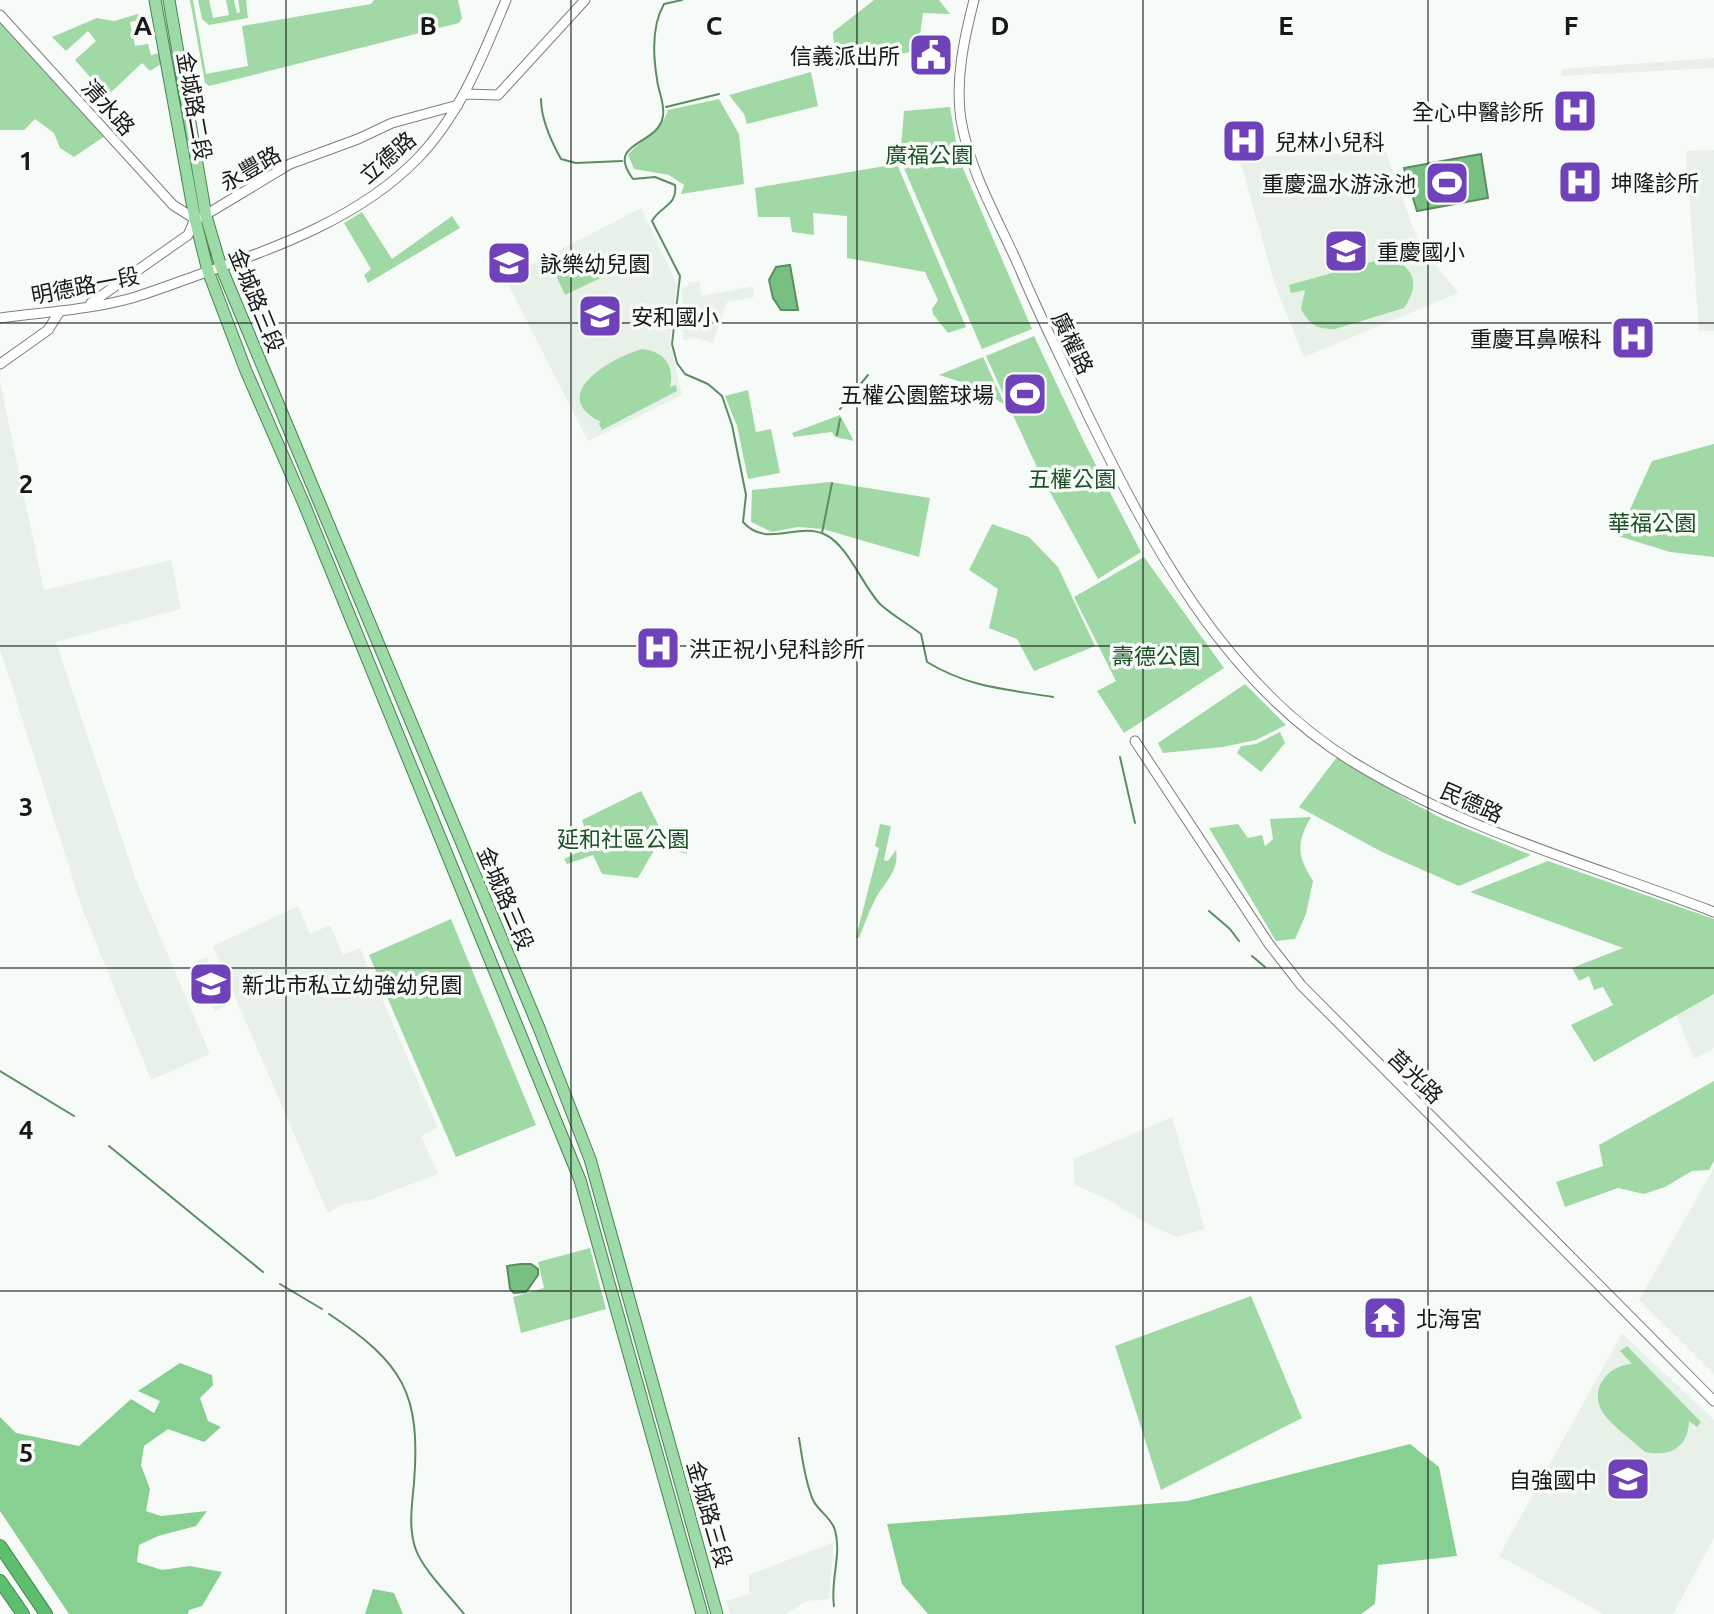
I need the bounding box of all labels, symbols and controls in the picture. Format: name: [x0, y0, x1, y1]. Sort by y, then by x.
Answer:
text: A: [134, 11, 153, 40]
text: B: [419, 11, 437, 40]
text: C: [706, 11, 723, 40]
text: D: [991, 11, 1009, 40]
text: E: [1278, 11, 1294, 40]
text: F: [1564, 11, 1578, 40]
public building icon: 信義派出所: [907, 31, 955, 79]
place label: 信義派出所: [790, 43, 900, 68]
street label: 金城路二段: [173, 50, 217, 162]
street label: 清水路: [78, 74, 140, 140]
hospital icon: 全心中醫診所: [1551, 87, 1599, 135]
place label: 全心中醫診所: [1412, 99, 1544, 124]
hospital icon: 兒林小兒科: [1220, 117, 1268, 165]
street label: 立德路: [354, 126, 420, 188]
place label: 兒林小兒科: [1275, 129, 1385, 154]
street label: 永豐路: [215, 141, 285, 195]
park label: 廣福公園: [885, 142, 973, 167]
text: 1: [19, 146, 33, 175]
hospital icon: 坤隆診所: [1556, 158, 1604, 206]
sports icon: 重慶溫水游泳池: [1423, 159, 1471, 207]
place label: 坤隆診所: [1611, 170, 1699, 195]
place label: 重慶溫水游泳池: [1262, 171, 1416, 196]
school or university icon: 重慶國小: [1322, 227, 1370, 275]
school or university icon: 詠樂幼兒園: [485, 239, 533, 287]
place label: 重慶國小: [1377, 239, 1465, 264]
street label: 金城路三段: [225, 244, 289, 356]
place label: 詠樂幼兒園: [540, 251, 650, 276]
street label: 明德路一段: [29, 262, 141, 308]
school or university icon: 安和國小: [576, 292, 624, 340]
place label: 安和國小: [631, 304, 719, 329]
street label: 廣權路: [1047, 308, 1099, 378]
hospital icon: 重慶耳鼻喉科: [1609, 314, 1657, 362]
place label: 重慶耳鼻喉科: [1470, 326, 1602, 351]
sports icon: 五權公園籃球場: [1001, 370, 1049, 418]
place label: 五權公園籃球場: [840, 382, 994, 407]
park label: 五權公園: [1028, 466, 1116, 491]
text: 2: [19, 469, 33, 498]
park label: 華福公園: [1608, 510, 1696, 535]
hospital icon: 洪正祝小兒科診所: [634, 624, 682, 672]
place label: 洪正祝小兒科診所: [689, 636, 865, 661]
park label: 壽德公園: [1112, 643, 1200, 668]
street label: 民德路: [1437, 777, 1507, 827]
text: 3: [19, 792, 33, 821]
park label: 延和社區公園: [557, 826, 689, 851]
street label: 金城路三段: [473, 842, 539, 954]
school or university icon: 新北市私立幼強幼兒園: [187, 960, 235, 1008]
place label: 新北市私立幼強幼兒園: [242, 972, 462, 997]
street label: 莒光路: [1384, 1044, 1448, 1108]
text: 4: [19, 1115, 33, 1144]
temple icon: 北海宮: [1361, 1294, 1409, 1342]
place label: 北海宮: [1416, 1306, 1482, 1331]
text: 5: [19, 1438, 33, 1467]
school or university icon: 自強國中: [1604, 1455, 1652, 1503]
street label: 金城路三段: [683, 1458, 737, 1570]
place label: 自強國中: [1509, 1467, 1597, 1492]

